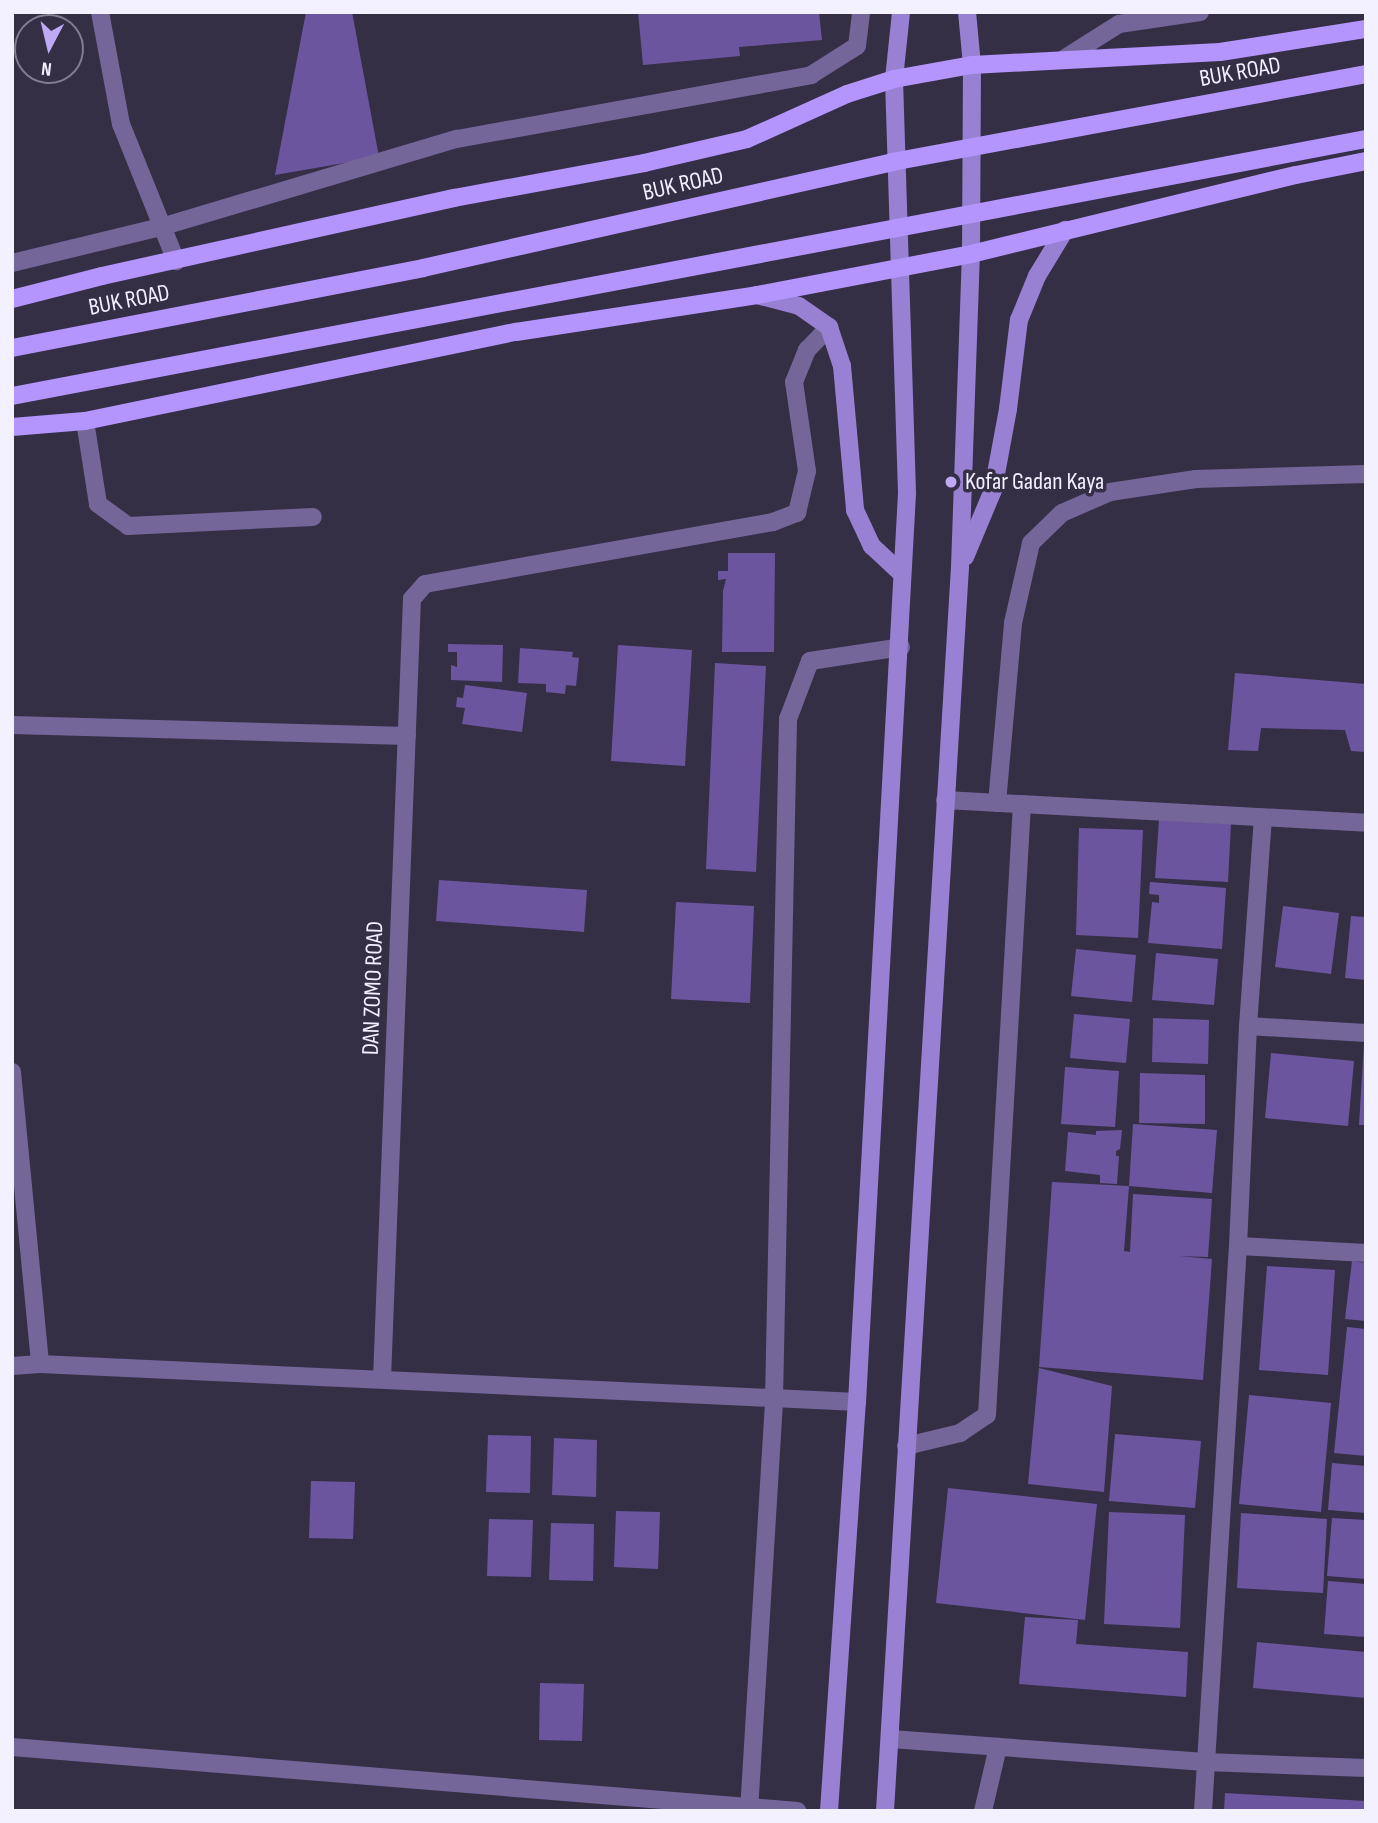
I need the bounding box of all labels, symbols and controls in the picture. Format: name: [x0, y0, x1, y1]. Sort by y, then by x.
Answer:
north arrow: [14, 14, 84, 84]
street label: BUK ROAD: [1197, 51, 1283, 93]
text: N: [40, 56, 53, 80]
street label: BUK ROAD: [640, 161, 726, 207]
street label: BUK ROAD: [86, 278, 172, 322]
place label: Kofar Gadan Kaya: [965, 468, 1104, 496]
marker: Kofar Gadan Kaya: [943, 474, 959, 490]
street label: DAN ZOMO ROAD: [356, 921, 390, 1055]

